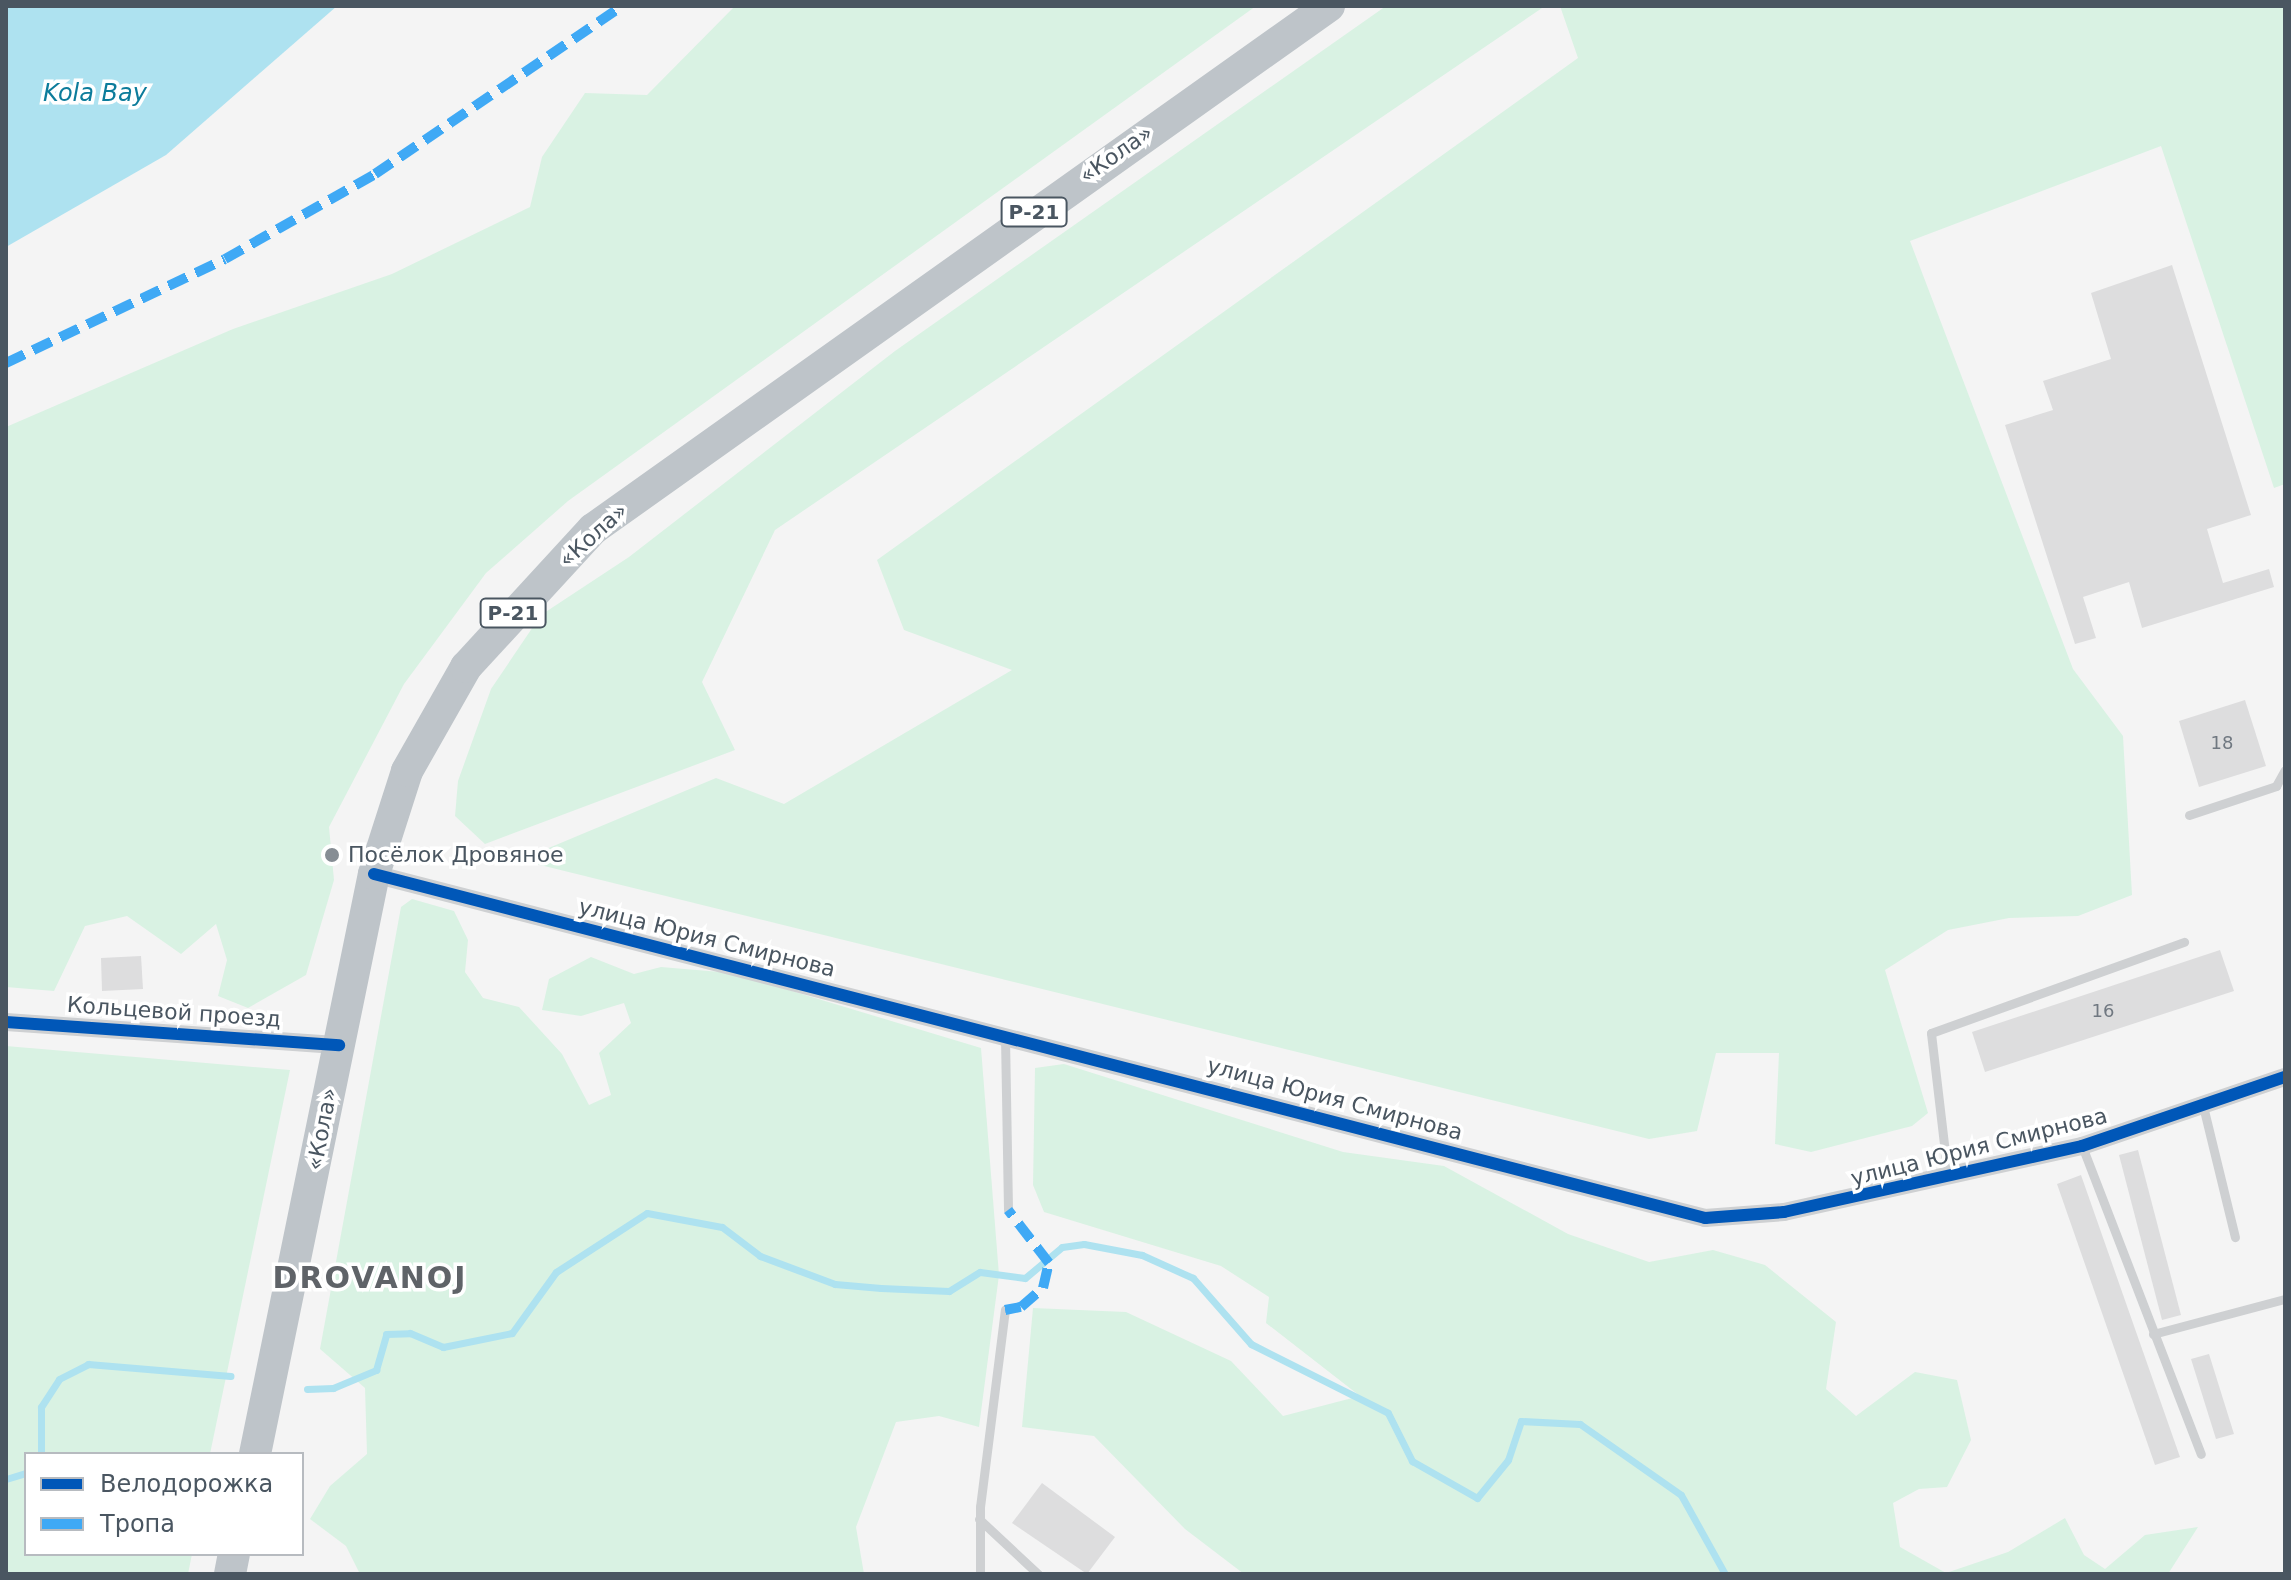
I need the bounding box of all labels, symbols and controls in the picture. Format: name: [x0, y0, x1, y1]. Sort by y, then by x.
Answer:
water label: Kola Bay: [43, 80, 147, 108]
street label: «Кола»: [1074, 119, 1158, 189]
road number: Р-21: [1000, 196, 1068, 228]
street label: «Кола»: [553, 497, 633, 573]
road number: Р-21: [479, 597, 547, 629]
house number: 18: [2211, 732, 2233, 754]
place label: Посёлок Дровяное: [348, 842, 564, 868]
marker: Посёлок Дровяное: [323, 846, 341, 864]
street label: улица Юрия Смирнова: [576, 893, 838, 983]
street label: Кольцевой проезд: [66, 991, 282, 1033]
house number: 16: [2092, 1000, 2114, 1022]
street label: улица Юрия Смирнова: [1204, 1052, 1466, 1146]
street label: «Кола»: [301, 1085, 343, 1173]
street label: улица Юрия Смирнова: [1848, 1102, 2110, 1192]
district label: DROVANOJ: [273, 1260, 467, 1296]
legend: [24, 1452, 304, 1556]
text: Велодорожка: [100, 1470, 273, 1498]
text: Тропа: [100, 1510, 175, 1538]

